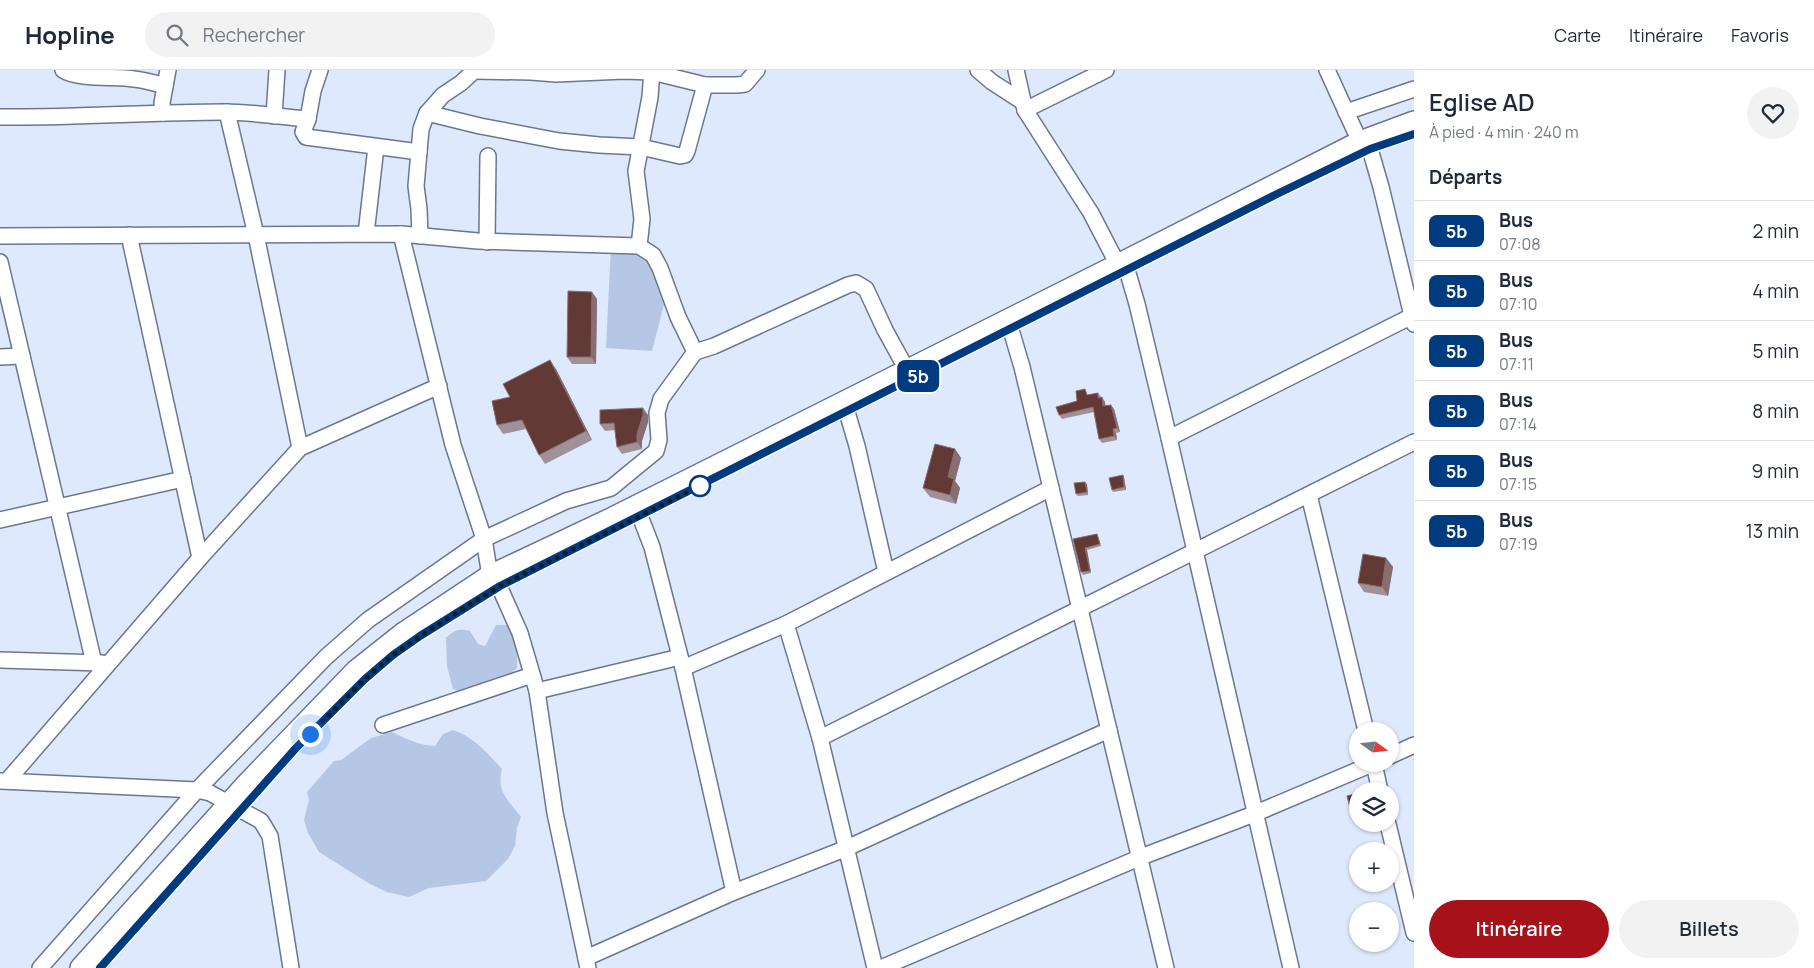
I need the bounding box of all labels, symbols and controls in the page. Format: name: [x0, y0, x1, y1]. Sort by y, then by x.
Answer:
search box: [145, 12, 495, 57]
text: Hopline: [25, 18, 115, 51]
icon: search: [163, 21, 191, 49]
text: Rechercher: [203, 22, 305, 48]
text: Carte: [1554, 23, 1601, 47]
text: Itinéraire: [1629, 23, 1703, 47]
text: Favoris: [1731, 23, 1789, 47]
text: Eglise AD: [1429, 85, 1535, 118]
button: heart: [1747, 87, 1799, 139]
text: À pied · 4 min · 240 m: [1429, 121, 1579, 143]
text: Départs: [1429, 164, 1502, 190]
text: Bus: [1499, 207, 1533, 233]
text: 2 min: [1753, 218, 1799, 244]
text: 5b: [1446, 219, 1467, 243]
text: 07:08: [1499, 233, 1541, 255]
text: Bus: [1499, 267, 1533, 293]
text: 4 min: [1752, 278, 1799, 304]
text: 5b: [1446, 279, 1467, 303]
text: 07:10: [1499, 293, 1538, 315]
text: Bus: [1499, 327, 1533, 353]
text: 5 min: [1752, 338, 1799, 364]
text: 5b: [1446, 339, 1467, 363]
text: 07:11: [1499, 353, 1534, 375]
line badge: 5b: [896, 360, 940, 392]
text: 5b: [907, 364, 929, 388]
text: Bus: [1499, 387, 1533, 413]
text: 8 min: [1752, 398, 1799, 424]
text: 5b: [1446, 399, 1467, 423]
text: 07:14: [1499, 413, 1537, 435]
text: Bus: [1499, 447, 1533, 473]
text: 9 min: [1752, 458, 1799, 484]
text: 5b: [1446, 459, 1467, 483]
text: 07:15: [1499, 473, 1537, 495]
unlabelled marker: [689, 475, 711, 497]
text: Bus: [1499, 507, 1533, 533]
text: 13 min: [1745, 518, 1799, 544]
text: 5b: [1446, 519, 1467, 543]
text: 07:19: [1499, 533, 1538, 555]
your location: [298, 722, 323, 747]
north arrow: [1349, 722, 1399, 772]
map controls: [1349, 722, 1399, 952]
button: layers: [1349, 782, 1399, 832]
button: +: [1349, 842, 1399, 892]
button: Itinéraire: [1429, 900, 1609, 958]
button: Billets: [1619, 900, 1799, 958]
button: −: [1349, 902, 1399, 952]

